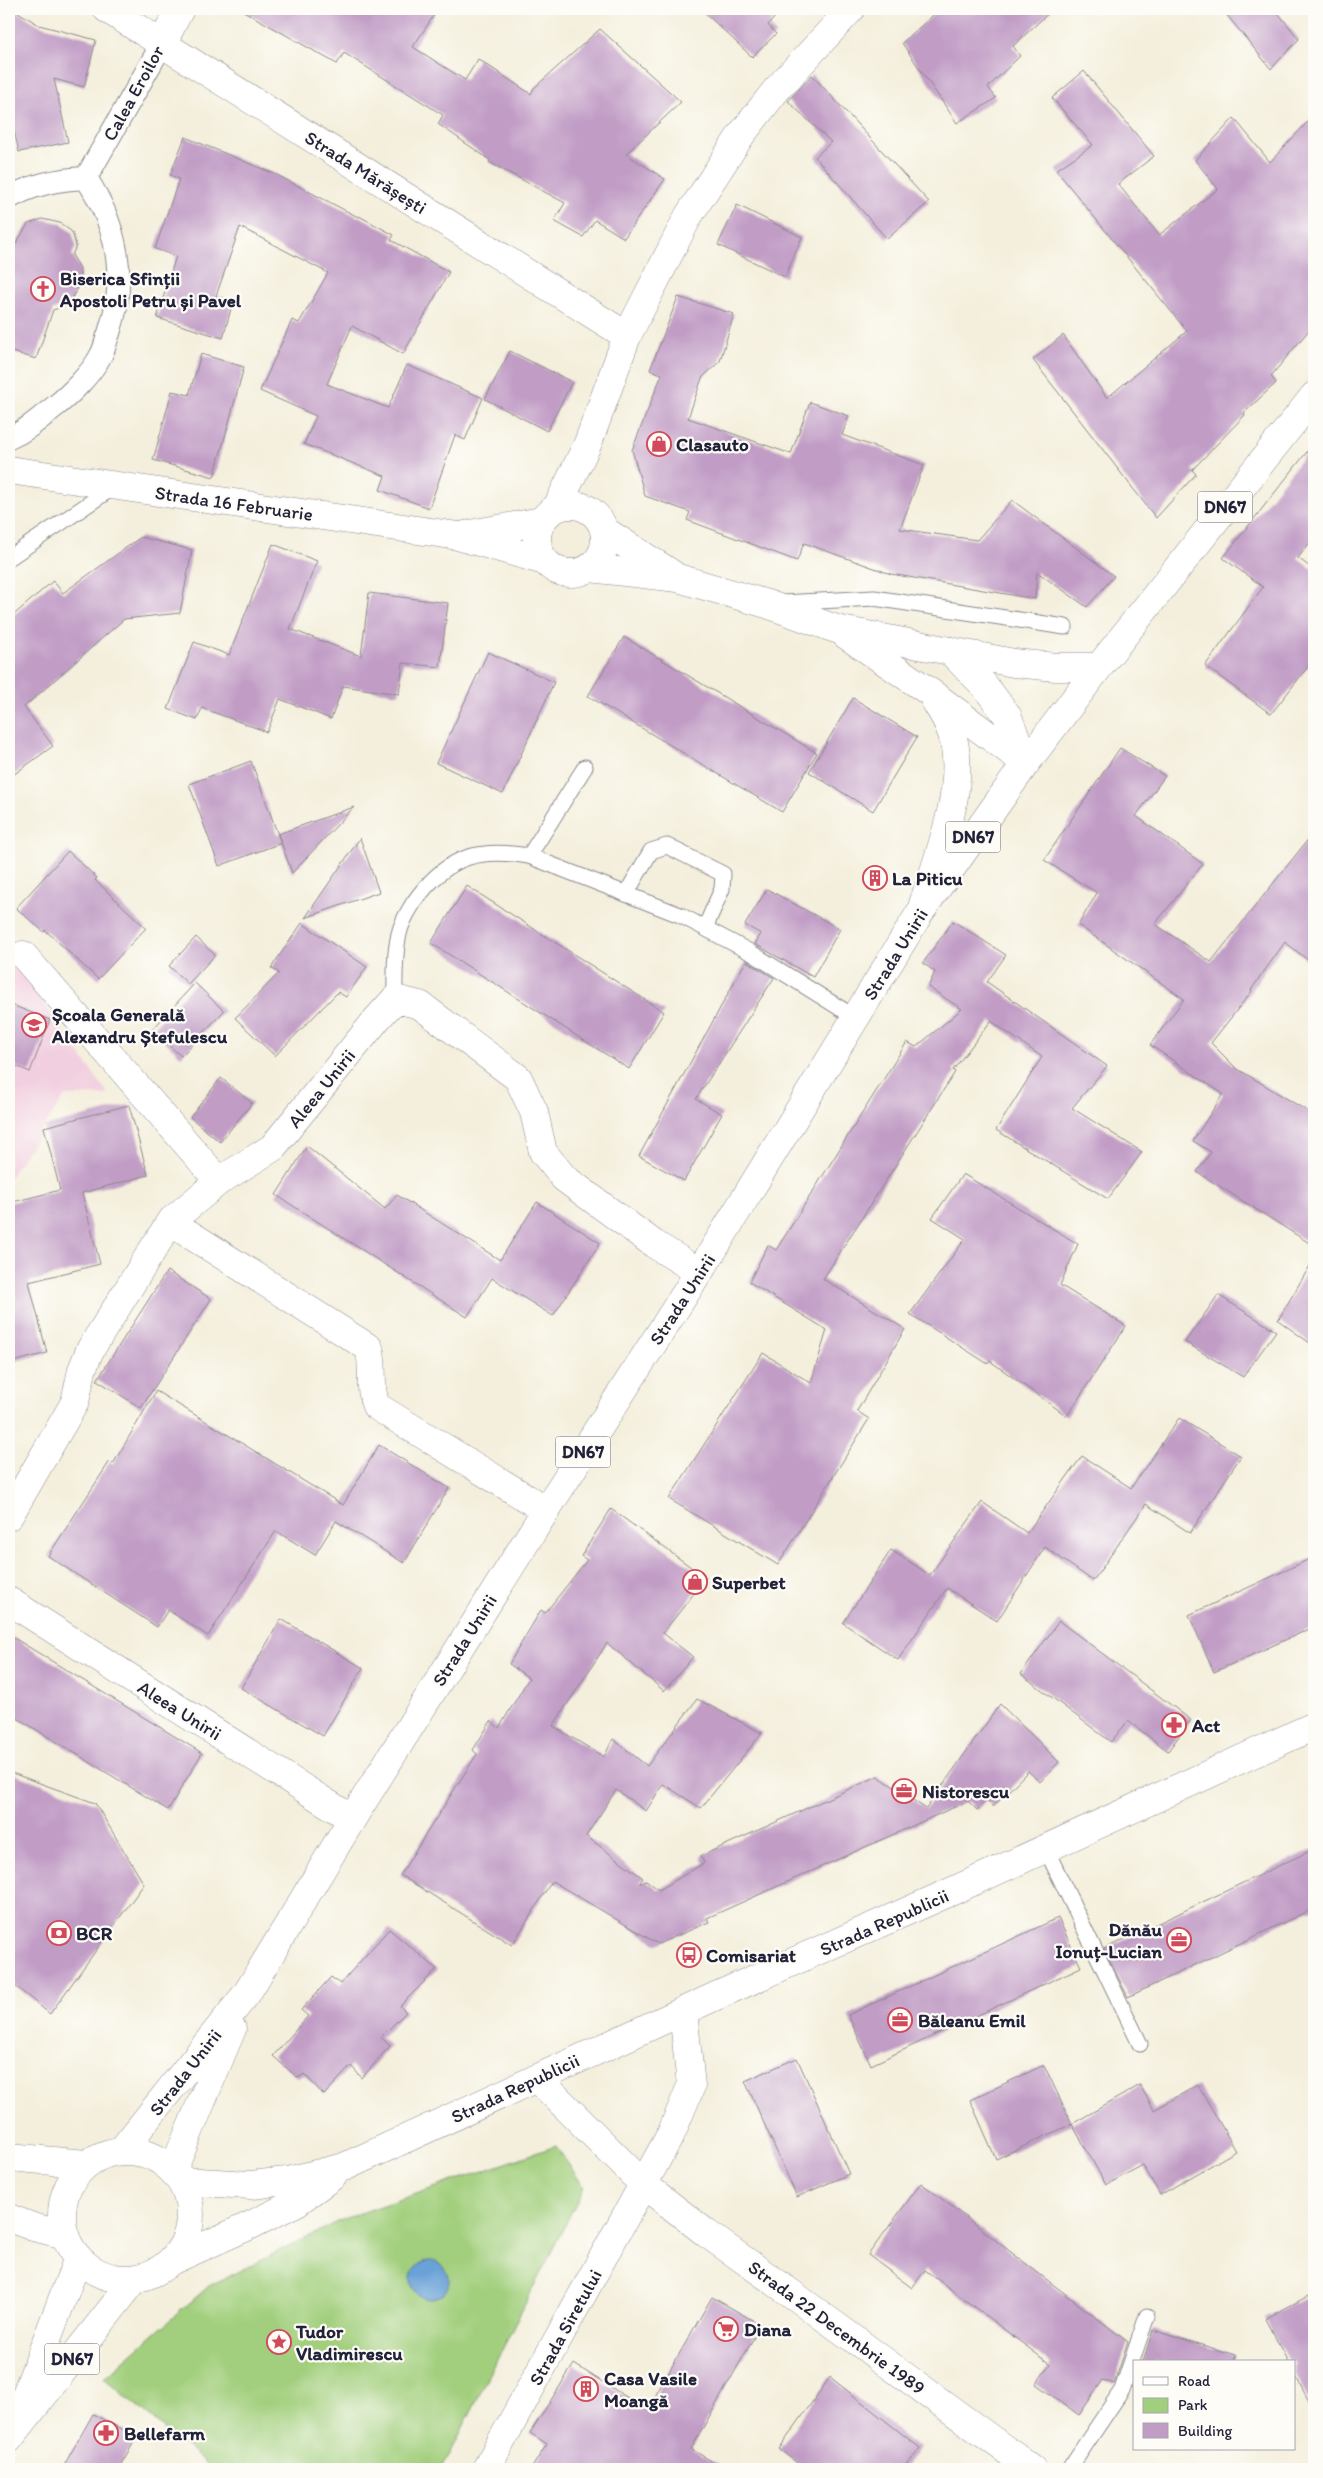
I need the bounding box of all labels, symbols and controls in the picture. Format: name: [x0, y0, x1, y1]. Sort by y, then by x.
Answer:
street label: Calea Eroilor: [98, 41, 169, 145]
street label: Strada Mărășești: [301, 126, 431, 219]
place label: Biserica Sfinții Apostoli Petru și Pavel: [59, 267, 242, 312]
church icon: Biserica Sfinții Apostoli Petru și Pavel: [30, 276, 56, 302]
shop icon: Clasauto: [646, 431, 672, 457]
place label: Clasauto: [676, 433, 749, 456]
street label: Strada 16 Februarie: [153, 481, 314, 526]
road number: DN67: [1198, 492, 1252, 522]
road number: DN67: [946, 822, 1000, 852]
building icon: La Piticu: [862, 865, 888, 891]
place label: La Piticu: [892, 867, 963, 890]
street label: Strada Unirii: [858, 904, 933, 1004]
place label: Școala Generală Alexandru Ștefulescu: [51, 1003, 228, 1048]
school or university icon: Școala Generală Alexandru Ștefulescu: [21, 1012, 47, 1038]
street label: Aleea Unirii: [283, 1044, 360, 1132]
street label: Strada Unirii: [644, 1249, 720, 1349]
road number: DN67: [556, 1436, 610, 1468]
shop icon: Superbet: [682, 1569, 708, 1595]
place label: Superbet: [712, 1571, 786, 1594]
street label: Strada Unirii: [427, 1590, 502, 1690]
street label: Aleea Unirii: [134, 1676, 226, 1745]
pharmacy icon: Act: [1161, 1712, 1187, 1738]
place label: Act: [1191, 1714, 1221, 1737]
office icon: Nistorescu: [891, 1778, 917, 1804]
place label: Nistorescu: [922, 1780, 1010, 1803]
street label: Strada Republicii: [816, 1884, 952, 1961]
place label: Dănău Ionuț-Lucian: [1056, 1918, 1162, 1963]
bank icon: BCR: [46, 1920, 72, 1946]
place label: BCR: [76, 1922, 112, 1945]
office icon: Dănău Ionuț-Lucian: [1166, 1927, 1192, 1953]
bus stop icon: Comisariat: [676, 1942, 702, 1968]
place label: Comisariat: [706, 1944, 796, 1967]
office icon: Băleanu Emil: [887, 2007, 913, 2033]
place label: Băleanu Emil: [918, 2009, 1026, 2032]
street label: Strada Unirii: [144, 2024, 226, 2120]
street label: Strada Republicii: [447, 2049, 583, 2128]
street label: Strada 22 Decembrie 1989: [744, 2256, 930, 2399]
street label: Strada Siretului: [524, 2265, 607, 2389]
supermarket icon: Diana: [713, 2316, 739, 2342]
place label: Diana: [744, 2318, 792, 2341]
place label: Tudor Vladimirescu: [295, 2320, 403, 2365]
place icon: Tudor Vladimirescu: [266, 2329, 292, 2355]
road number: DN67: [44, 2344, 100, 2374]
legend: [1133, 2360, 1296, 2450]
place label: Casa Vasile Moangă: [604, 2367, 697, 2412]
text: Road: [1178, 2372, 1211, 2390]
building icon: Casa Vasile Moangă: [573, 2376, 599, 2402]
text: Park: [1178, 2396, 1208, 2414]
pharmacy icon: Bellefarm: [93, 2420, 119, 2446]
place label: Bellefarm: [124, 2422, 206, 2445]
text: Building: [1178, 2422, 1232, 2440]

